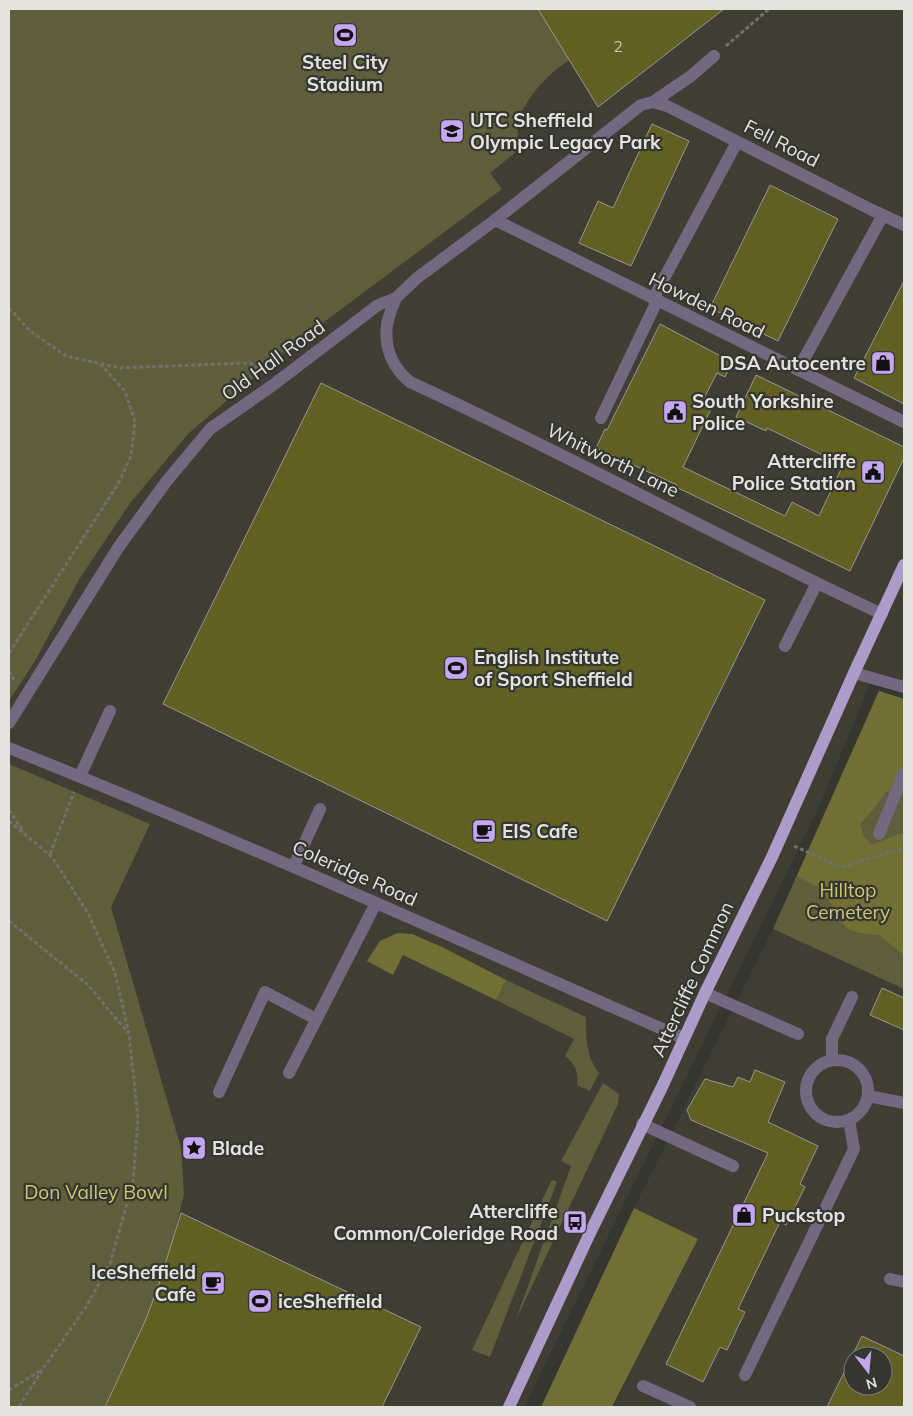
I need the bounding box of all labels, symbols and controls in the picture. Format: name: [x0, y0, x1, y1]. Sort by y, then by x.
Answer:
sports icon: Steel City Stadium: [332, 22, 358, 48]
house number: 2: [613, 36, 623, 56]
place label: Steel City Stadium: [302, 50, 389, 96]
place label: UTC Sheffield Olympic Legacy Park: [470, 108, 661, 154]
street label: Fell Road: [740, 114, 824, 172]
school or university icon: UTC Sheffield Olympic Legacy Park: [439, 118, 465, 144]
street label: Howden Road: [645, 267, 769, 343]
street label: Old Hall Road: [217, 314, 329, 406]
shop icon: DSA Autocentre: [870, 350, 896, 376]
place label: DSA Autocentre: [720, 351, 866, 375]
place label: South Yorkshire Police: [692, 389, 834, 435]
public building icon: South Yorkshire Police: [662, 399, 688, 425]
street label: Whitworth Lane: [543, 418, 683, 502]
place label: Attercliffe Police Station: [732, 449, 856, 495]
public building icon: Attercliffe Police Station: [860, 459, 886, 485]
place label: English Institute of Sport Sheffield: [474, 645, 633, 691]
sports icon: English Institute of Sport Sheffield: [443, 655, 469, 681]
cafe icon: EIS Cafe: [471, 818, 497, 844]
place label: EIS Cafe: [502, 819, 578, 843]
street label: Coleridge Road: [289, 835, 421, 911]
park label: Hilltop Cemetery: [806, 878, 890, 924]
street label: Attercliffe Common: [646, 898, 738, 1060]
place icon: Blade: [181, 1135, 207, 1161]
place label: Blade: [212, 1136, 264, 1160]
park label: Don Valley Bowl: [24, 1180, 168, 1204]
place label: Attercliffe Common/Coleridge Road: [333, 1199, 558, 1245]
shop icon: Puckstop: [731, 1202, 757, 1228]
place label: Puckstop: [762, 1203, 846, 1227]
bus stop icon: Attercliffe Common/Coleridge Road: [562, 1209, 588, 1235]
place label: IceSheffield Cafe: [91, 1260, 196, 1306]
cafe icon: IceSheffield Cafe: [200, 1270, 226, 1296]
sports icon: iceSheffield: [247, 1288, 273, 1314]
place label: iceSheffield: [278, 1289, 382, 1313]
north arrow: [843, 1346, 893, 1396]
text: N: [864, 1373, 879, 1394]

